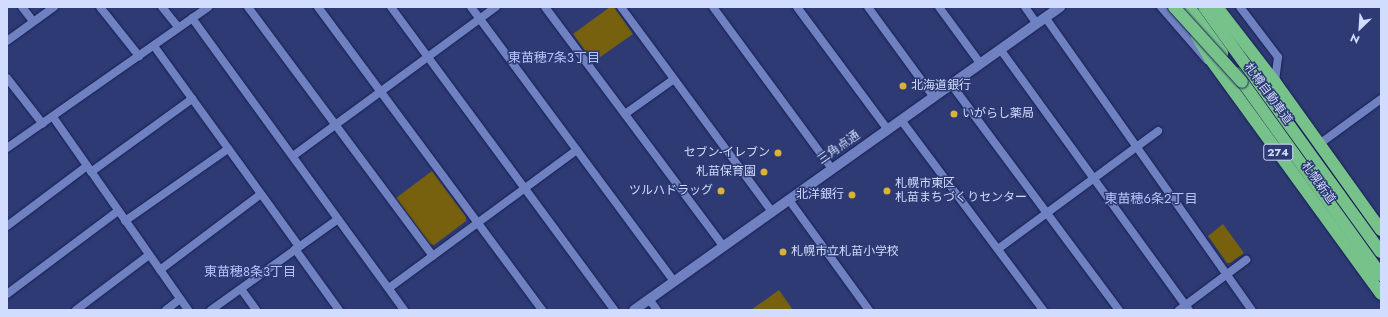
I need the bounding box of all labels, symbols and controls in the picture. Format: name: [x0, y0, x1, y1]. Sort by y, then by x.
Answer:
north arrow: [1340, 8, 1380, 48]
text: N: [1348, 30, 1362, 48]
district label: 東苗穂7条3丁目: [508, 50, 600, 66]
street label: 札樽自動車道: [1241, 61, 1295, 127]
place label: 北海道銀行: [911, 79, 971, 93]
marker: 北海道銀行: [898, 81, 908, 91]
place label: いがらし薬局: [962, 107, 1034, 121]
marker: いがらし薬局: [949, 109, 959, 119]
street label: 三角点通: [815, 128, 863, 168]
road number: 274: [1263, 143, 1293, 161]
place label: セブン-イレブン: [683, 146, 770, 160]
marker: セブン-イレブン: [773, 148, 783, 158]
street label: 札幌新道: [1298, 159, 1338, 207]
place label: 札苗保育園: [696, 165, 756, 179]
marker: 札苗保育園: [759, 167, 769, 177]
place label: 札幌市東区 札苗まちづくりセンター: [895, 177, 1027, 205]
place label: ツルハドラッグ: [629, 184, 713, 198]
marker: ツルハドラッグ: [716, 186, 726, 196]
marker: 札幌市東区 札苗まちづくりセンター: [882, 186, 892, 196]
place label: 北洋銀行: [796, 188, 844, 202]
marker: 北洋銀行: [847, 190, 857, 200]
district label: 東苗穂6条2丁目: [1105, 191, 1197, 207]
place label: 札幌市立札苗小学校: [791, 245, 899, 259]
marker: 札幌市立札苗小学校: [778, 247, 788, 257]
district label: 東苗穂8条3丁目: [204, 264, 296, 280]

